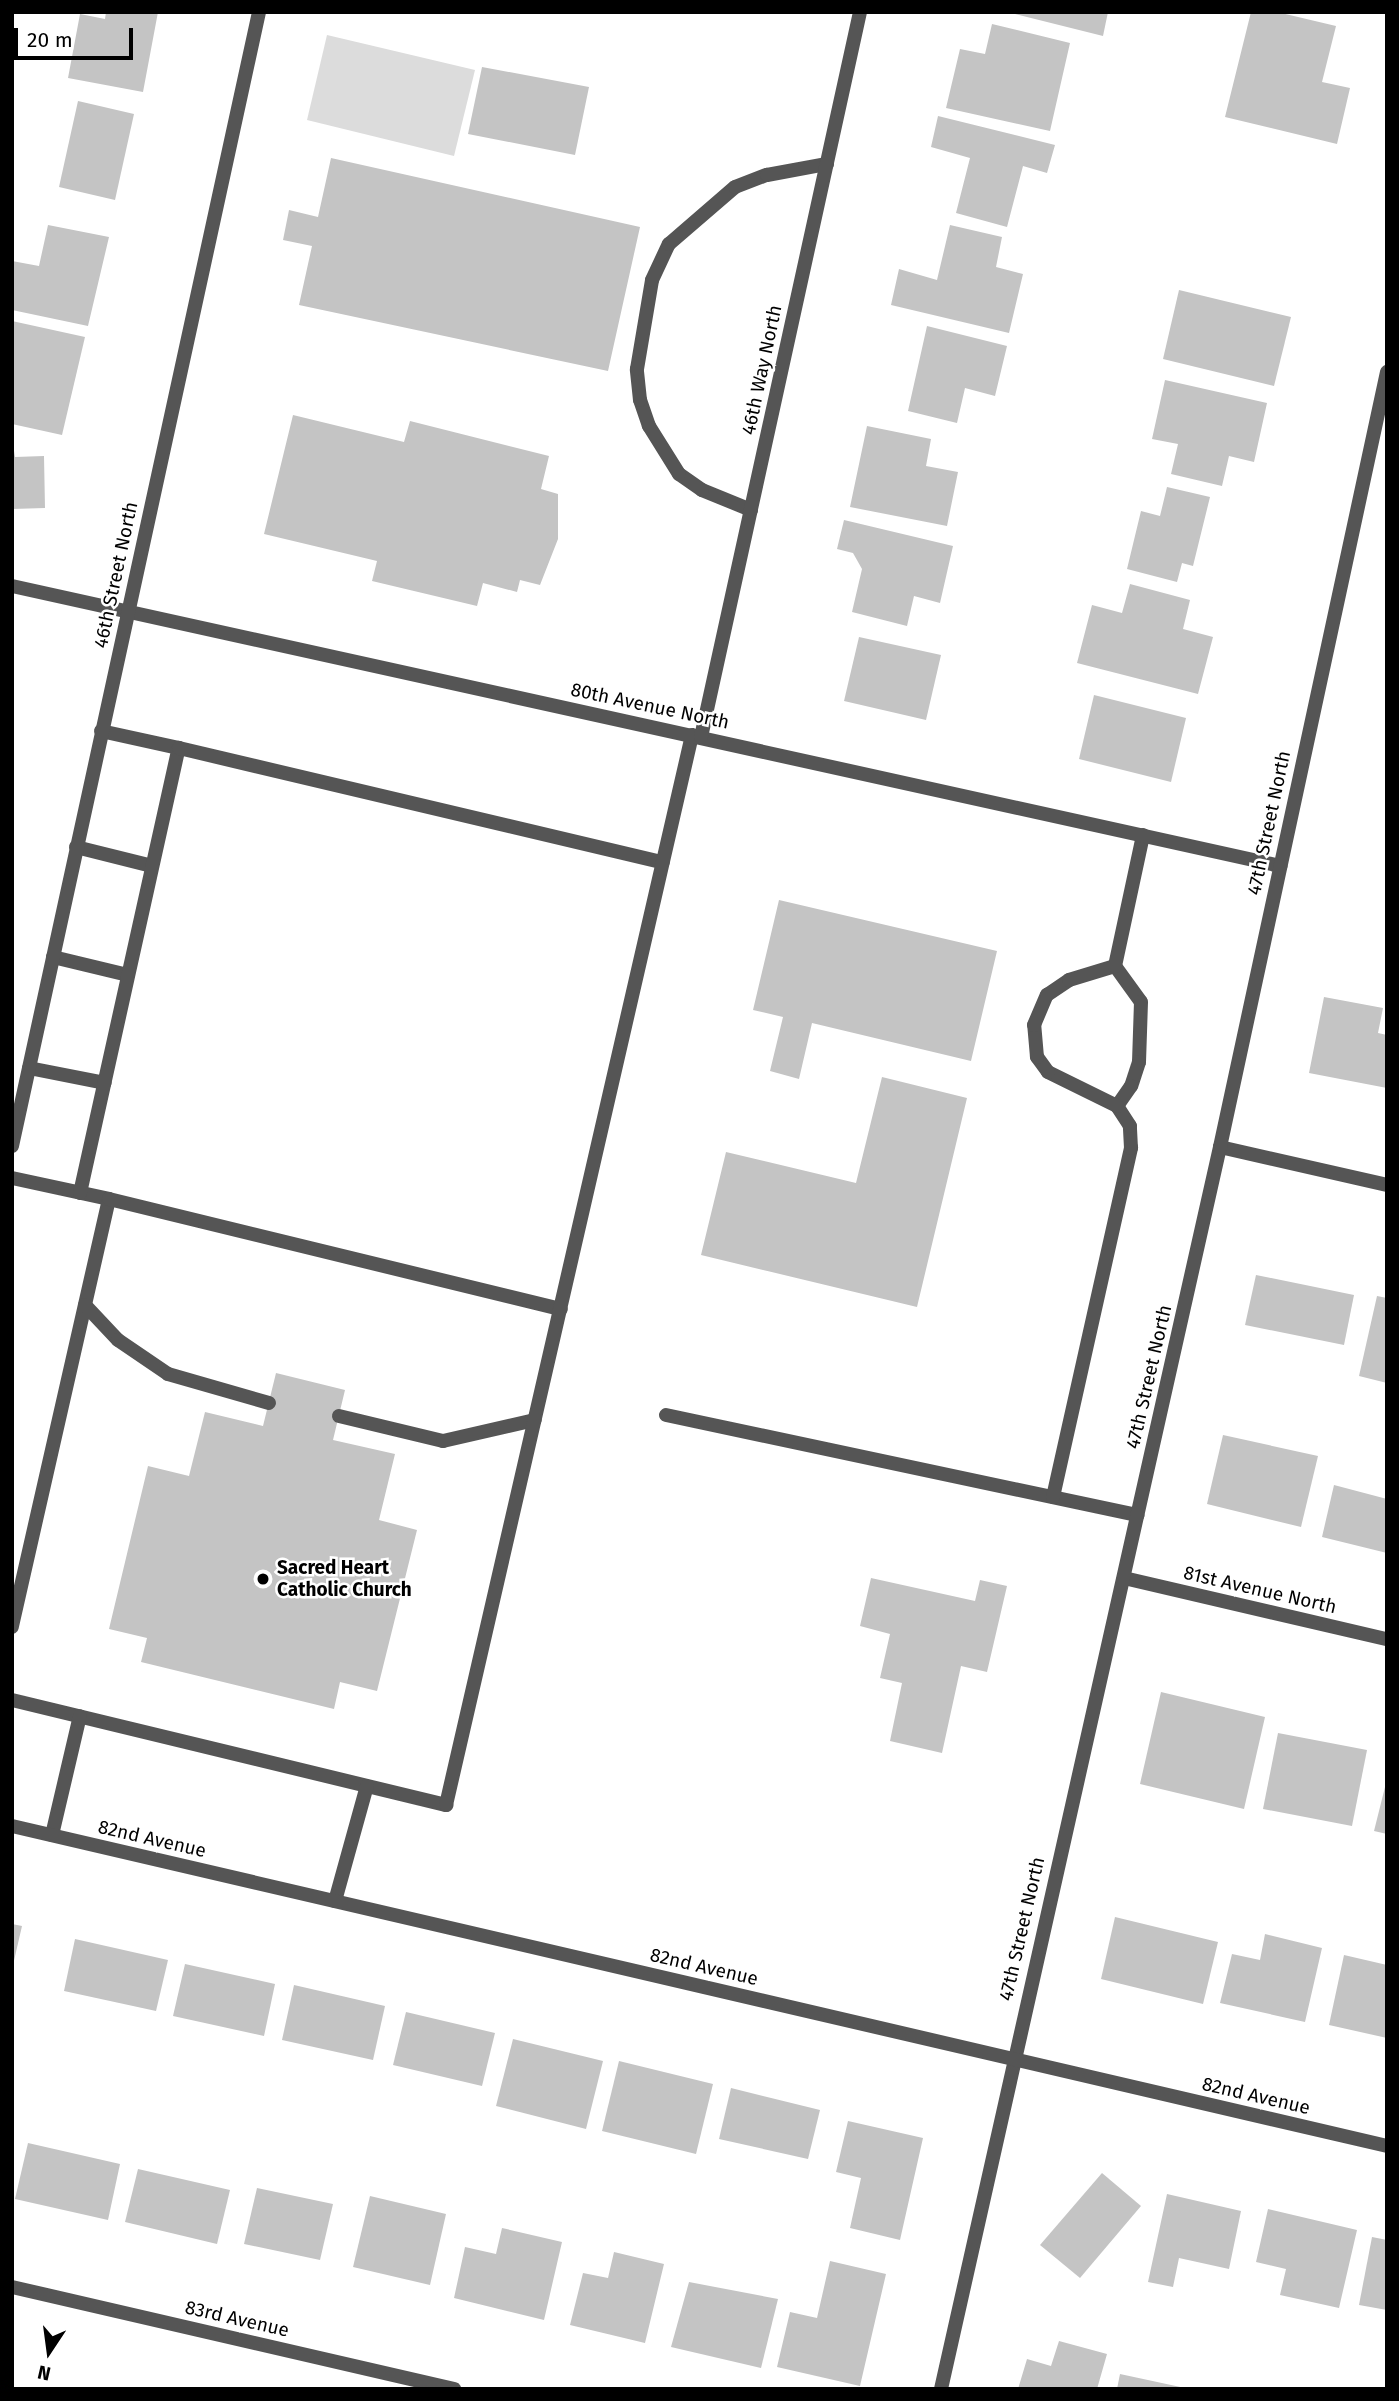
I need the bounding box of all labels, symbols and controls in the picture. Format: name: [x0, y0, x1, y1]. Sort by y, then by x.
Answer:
scale bar: [18, 14, 136, 58]
text: 20 m: [27, 27, 73, 53]
street label: 46th Way North: [737, 303, 787, 437]
street label: 46th Street North: [89, 500, 143, 650]
street label: 80th Avenue North: [569, 678, 731, 734]
street label: 47th Street North: [1243, 749, 1295, 897]
street label: 47th Street North: [1121, 1303, 1177, 1451]
place label: Sacred Heart Catholic Church: [277, 1557, 412, 1601]
street label: 81st Avenue North: [1181, 1561, 1339, 1619]
marker: Sacred Heart Catholic Church: [255, 1571, 271, 1587]
street label: 82nd Avenue: [96, 1815, 208, 1863]
street label: 47th Street North: [994, 1855, 1050, 2003]
street label: 82nd Avenue: [648, 1943, 760, 1991]
street label: 82nd Avenue: [1200, 2072, 1312, 2120]
street label: 83rd Avenue: [183, 2296, 291, 2342]
north arrow: [14, 2317, 84, 2387]
text: N: [35, 2360, 53, 2386]

